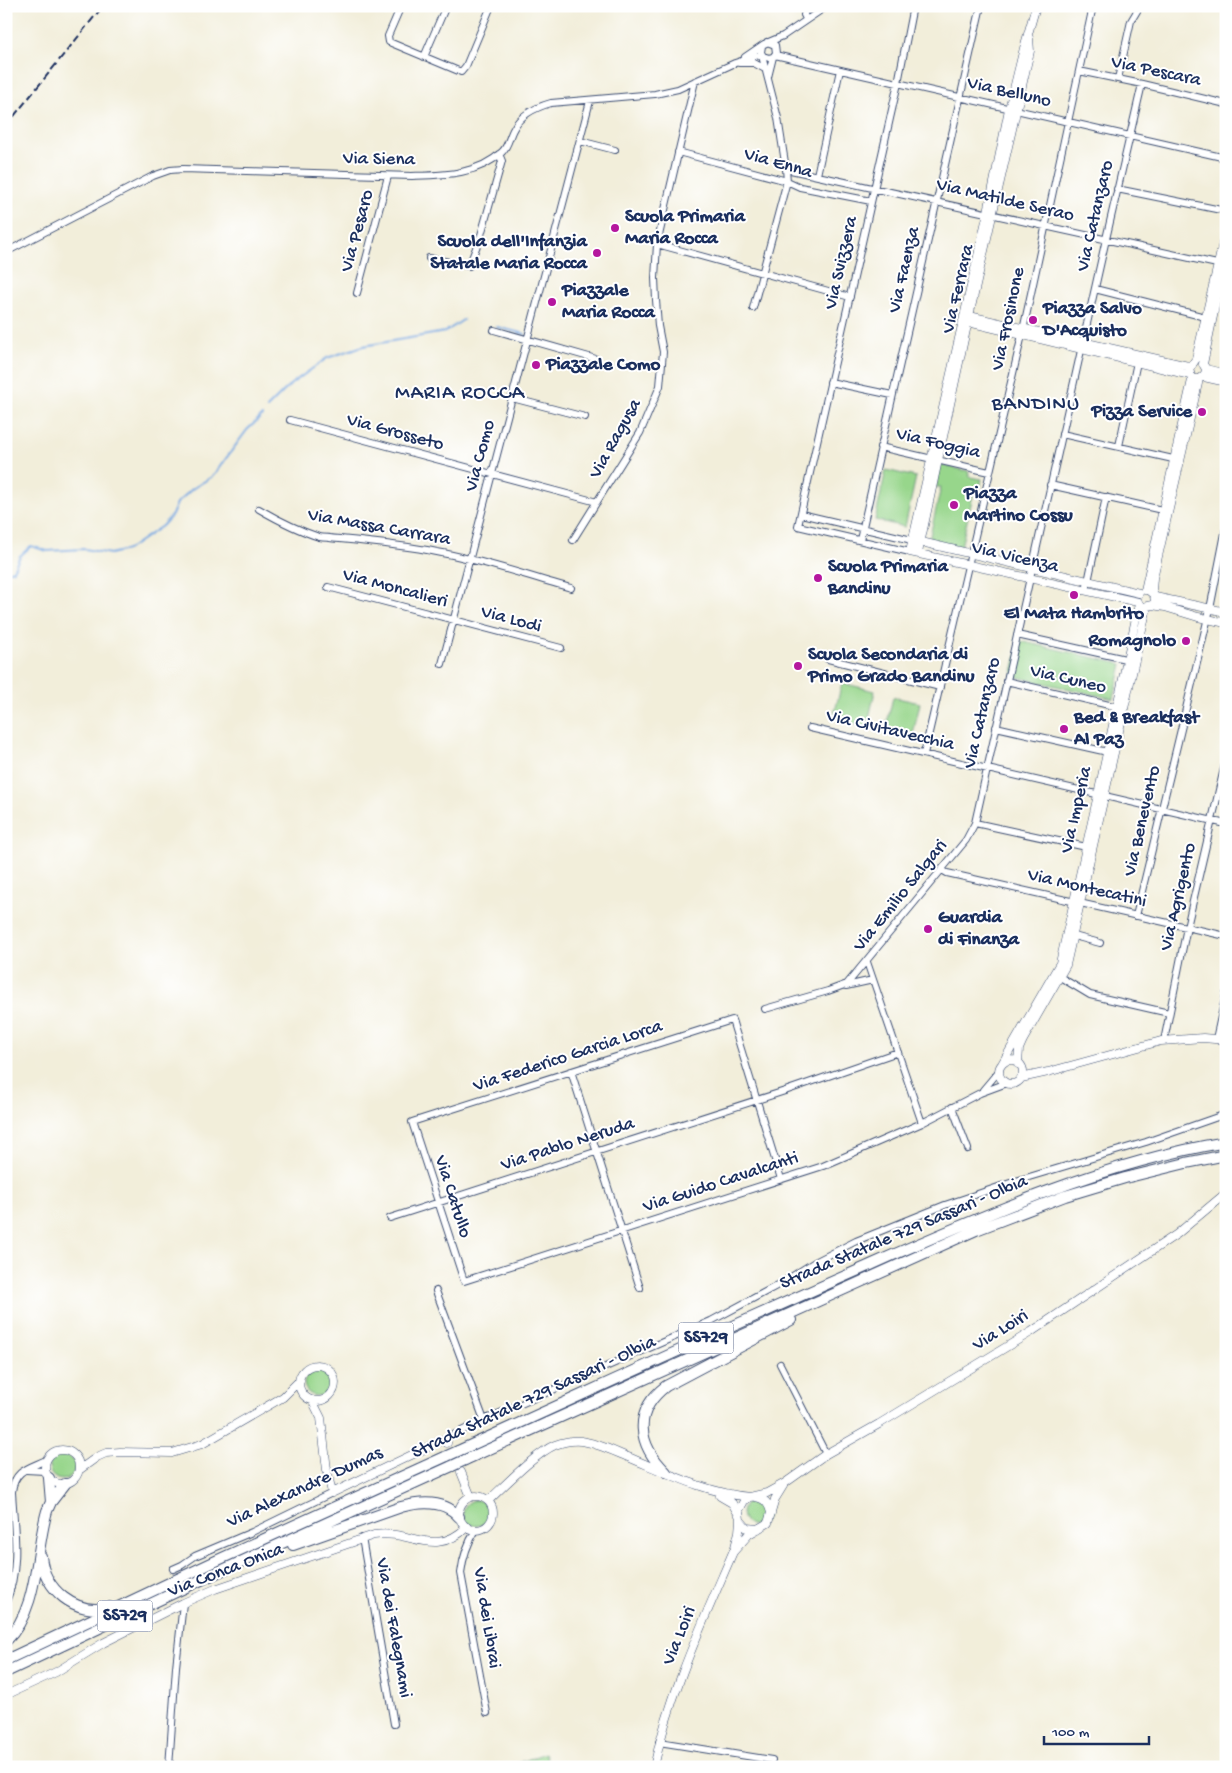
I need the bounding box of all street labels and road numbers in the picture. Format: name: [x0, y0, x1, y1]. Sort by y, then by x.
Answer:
street label: Via Pescara: [1108, 51, 1204, 93]
street label: Via Belluno: [964, 72, 1053, 114]
street label: Via Enna: [740, 143, 816, 185]
street label: Via Siena: [342, 148, 417, 172]
street label: Via Catanzaro: [1072, 158, 1120, 275]
street label: Via Matilde Serao: [933, 174, 1076, 228]
street label: Via Pesaro: [336, 187, 380, 276]
street label: Via Svizzera: [820, 213, 864, 313]
street label: Via Faenza: [884, 223, 926, 316]
street label: Via Ferrara: [937, 241, 981, 337]
street label: Via Frosinone: [987, 265, 1031, 374]
street label: Via Ragusa: [584, 394, 648, 484]
street label: Via Grosseto: [343, 409, 446, 457]
street label: Via Como: [460, 418, 502, 495]
street label: Via Foggia: [893, 423, 984, 465]
street label: Via Massa Carrara: [305, 504, 454, 552]
street label: Via Vicenza: [968, 537, 1062, 580]
street label: Via Moncalieri: [339, 564, 450, 614]
street label: Via Lodi: [477, 601, 544, 639]
street label: Via Catanzaro: [959, 655, 1007, 772]
street label: Via Cuneo: [1027, 660, 1109, 700]
street label: Via Civitavecchia: [823, 705, 958, 757]
street label: Via Imperia: [1056, 763, 1098, 857]
street label: Via Benevento: [1119, 763, 1167, 880]
street label: Via Emilio Salgari: [848, 835, 953, 957]
street label: Via Agrigento: [1155, 841, 1203, 954]
street label: Via Montecatini: [1024, 864, 1149, 914]
street label: Via Federico Garcia Lorca: [470, 1015, 667, 1099]
street label: Via Pablo Neruda: [497, 1112, 639, 1178]
street label: Via Guido Cavalcanti: [639, 1147, 802, 1219]
street label: Via Catullo: [428, 1152, 476, 1241]
street label: Strada Statale 729 Sassari - Olbia: [777, 1170, 1033, 1296]
street label: Via Loiri: [968, 1305, 1033, 1358]
road number: SS729: [678, 1322, 734, 1354]
street label: Strada Statale 729 Sassari - Olbia: [408, 1331, 661, 1465]
street label: Via Alexandre Dumas: [223, 1441, 387, 1535]
street label: Via Conca Onica: [164, 1538, 288, 1604]
street label: Via dei Falegnami: [369, 1555, 417, 1700]
street label: Via dei Librai: [467, 1565, 505, 1670]
road number: SS729: [98, 1600, 152, 1632]
street label: Via Loiri: [657, 1603, 702, 1670]

